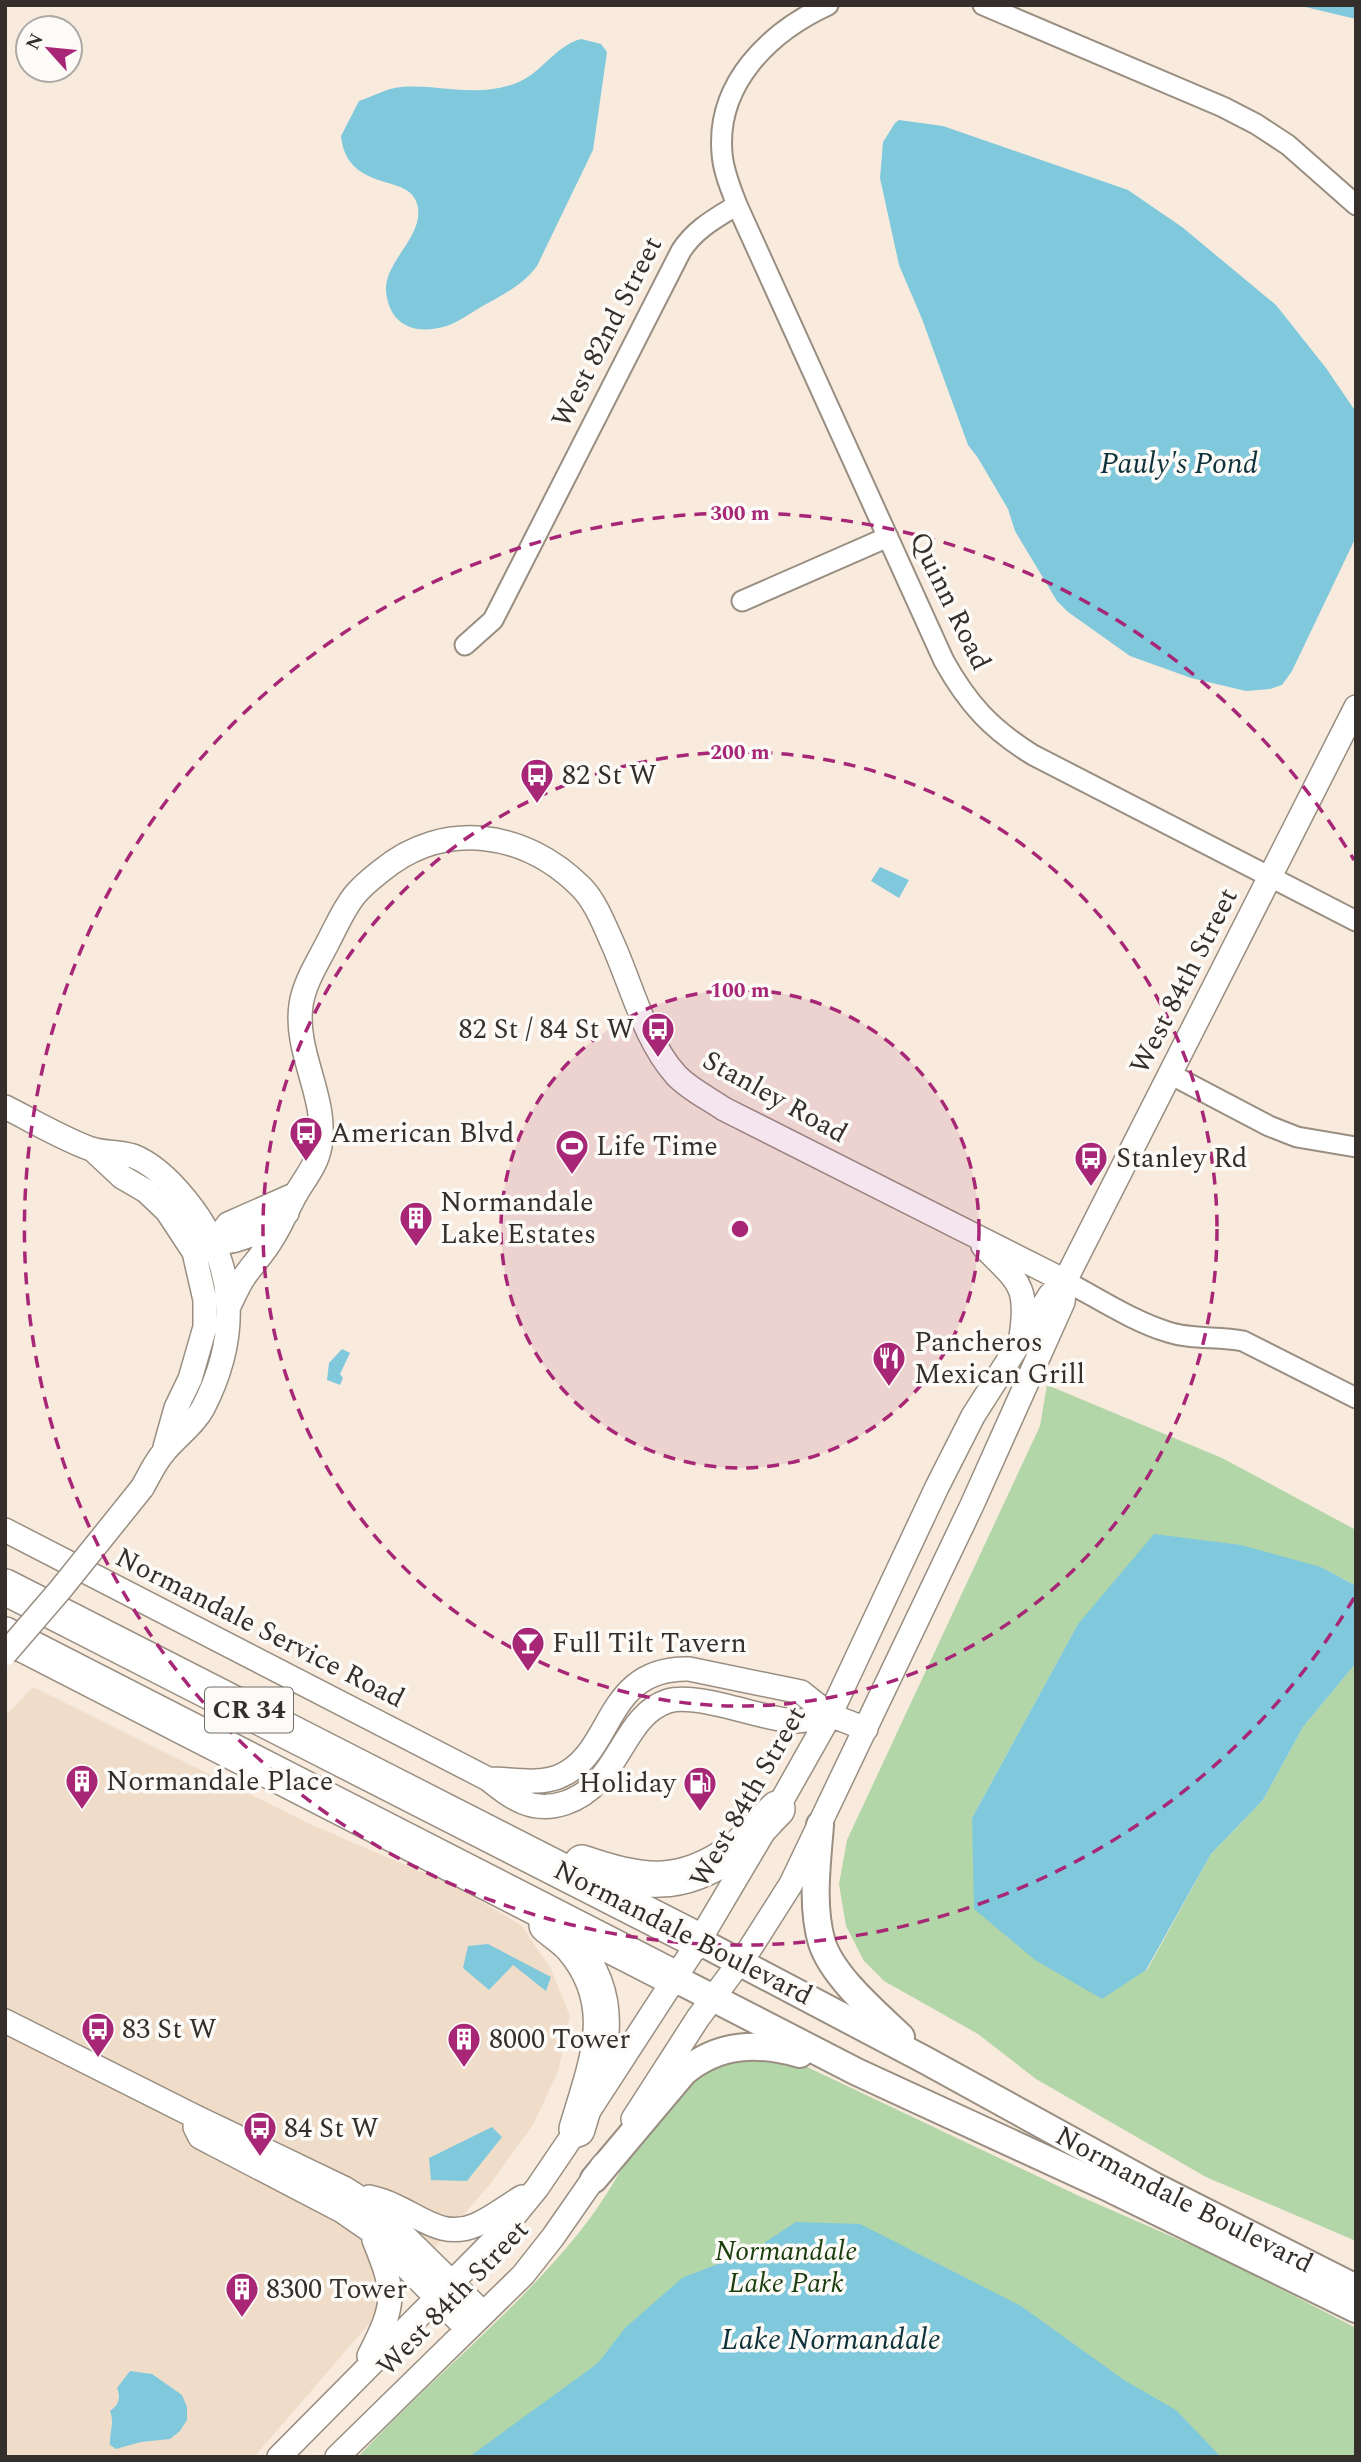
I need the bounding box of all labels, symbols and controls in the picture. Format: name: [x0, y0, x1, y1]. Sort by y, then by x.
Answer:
north arrow: [14, 14, 84, 84]
text: N: [19, 28, 52, 55]
street label: West 82nd Street: [540, 229, 674, 435]
water label: Pauly's Pond: [1100, 441, 1258, 487]
text: 300 m: [710, 498, 770, 530]
street label: Quinn Road: [898, 524, 1002, 678]
text: 200 m: [710, 737, 770, 769]
place label: 82 St W: [562, 754, 657, 797]
bus stop icon: 82 St W: [518, 756, 556, 805]
street label: West 84th Street: [1119, 880, 1249, 1082]
text: 100 m: [710, 975, 770, 1007]
place label: 82 St / 84 St W: [458, 1008, 635, 1051]
bus stop icon: 82 St / 84 St W: [639, 1010, 677, 1059]
street label: Stanley Road: [694, 1039, 856, 1155]
place label: American Blvd: [330, 1112, 514, 1155]
bus stop icon: American Blvd: [287, 1114, 325, 1163]
place label: Life Time: [596, 1125, 718, 1168]
sports icon: Life Time: [553, 1127, 591, 1176]
place label: Stanley Rd: [1116, 1137, 1247, 1180]
bus stop icon: Stanley Rd: [1072, 1139, 1110, 1188]
place label: Normandale Lake Estates: [440, 1181, 596, 1256]
building icon: Normandale Lake Estates: [397, 1199, 435, 1248]
centre of rings: [728, 1217, 752, 1241]
place label: Pancheros Mexican Grill: [914, 1321, 1085, 1396]
restaurant icon: Pancheros Mexican Grill: [870, 1339, 908, 1388]
street label: Normandale Service Road: [108, 1536, 412, 1720]
place label: Full Tilt Tavern: [552, 1622, 747, 1665]
bar icon: Full Tilt Tavern: [509, 1624, 547, 1673]
road number: CR 34: [205, 1688, 293, 1732]
street label: West 84th Street: [678, 1698, 818, 1896]
place label: Normandale Place: [106, 1760, 333, 1803]
building icon: Normandale Place: [63, 1762, 101, 1811]
place label: Holiday: [579, 1762, 678, 1805]
fuel station icon: Holiday: [681, 1764, 719, 1813]
street label: Normandale Boulevard: [546, 1849, 820, 2017]
place label: 83 St W: [122, 2008, 217, 2051]
bus stop icon: 83 St W: [79, 2010, 117, 2059]
place label: 8000 Tower: [489, 2018, 630, 2061]
building icon: 8000 Tower: [445, 2020, 483, 2069]
place label: 84 St W: [284, 2107, 379, 2150]
bus stop icon: 84 St W: [241, 2109, 279, 2158]
street label: Normandale Boulevard: [1047, 2114, 1321, 2285]
street label: West 84th Street: [367, 2210, 539, 2386]
park label: Normandale Lake Park: [715, 2230, 857, 2305]
place label: 8300 Tower: [266, 2268, 407, 2311]
building icon: 8300 Tower: [223, 2270, 261, 2319]
water label: Lake Normandale: [721, 2317, 941, 2363]

